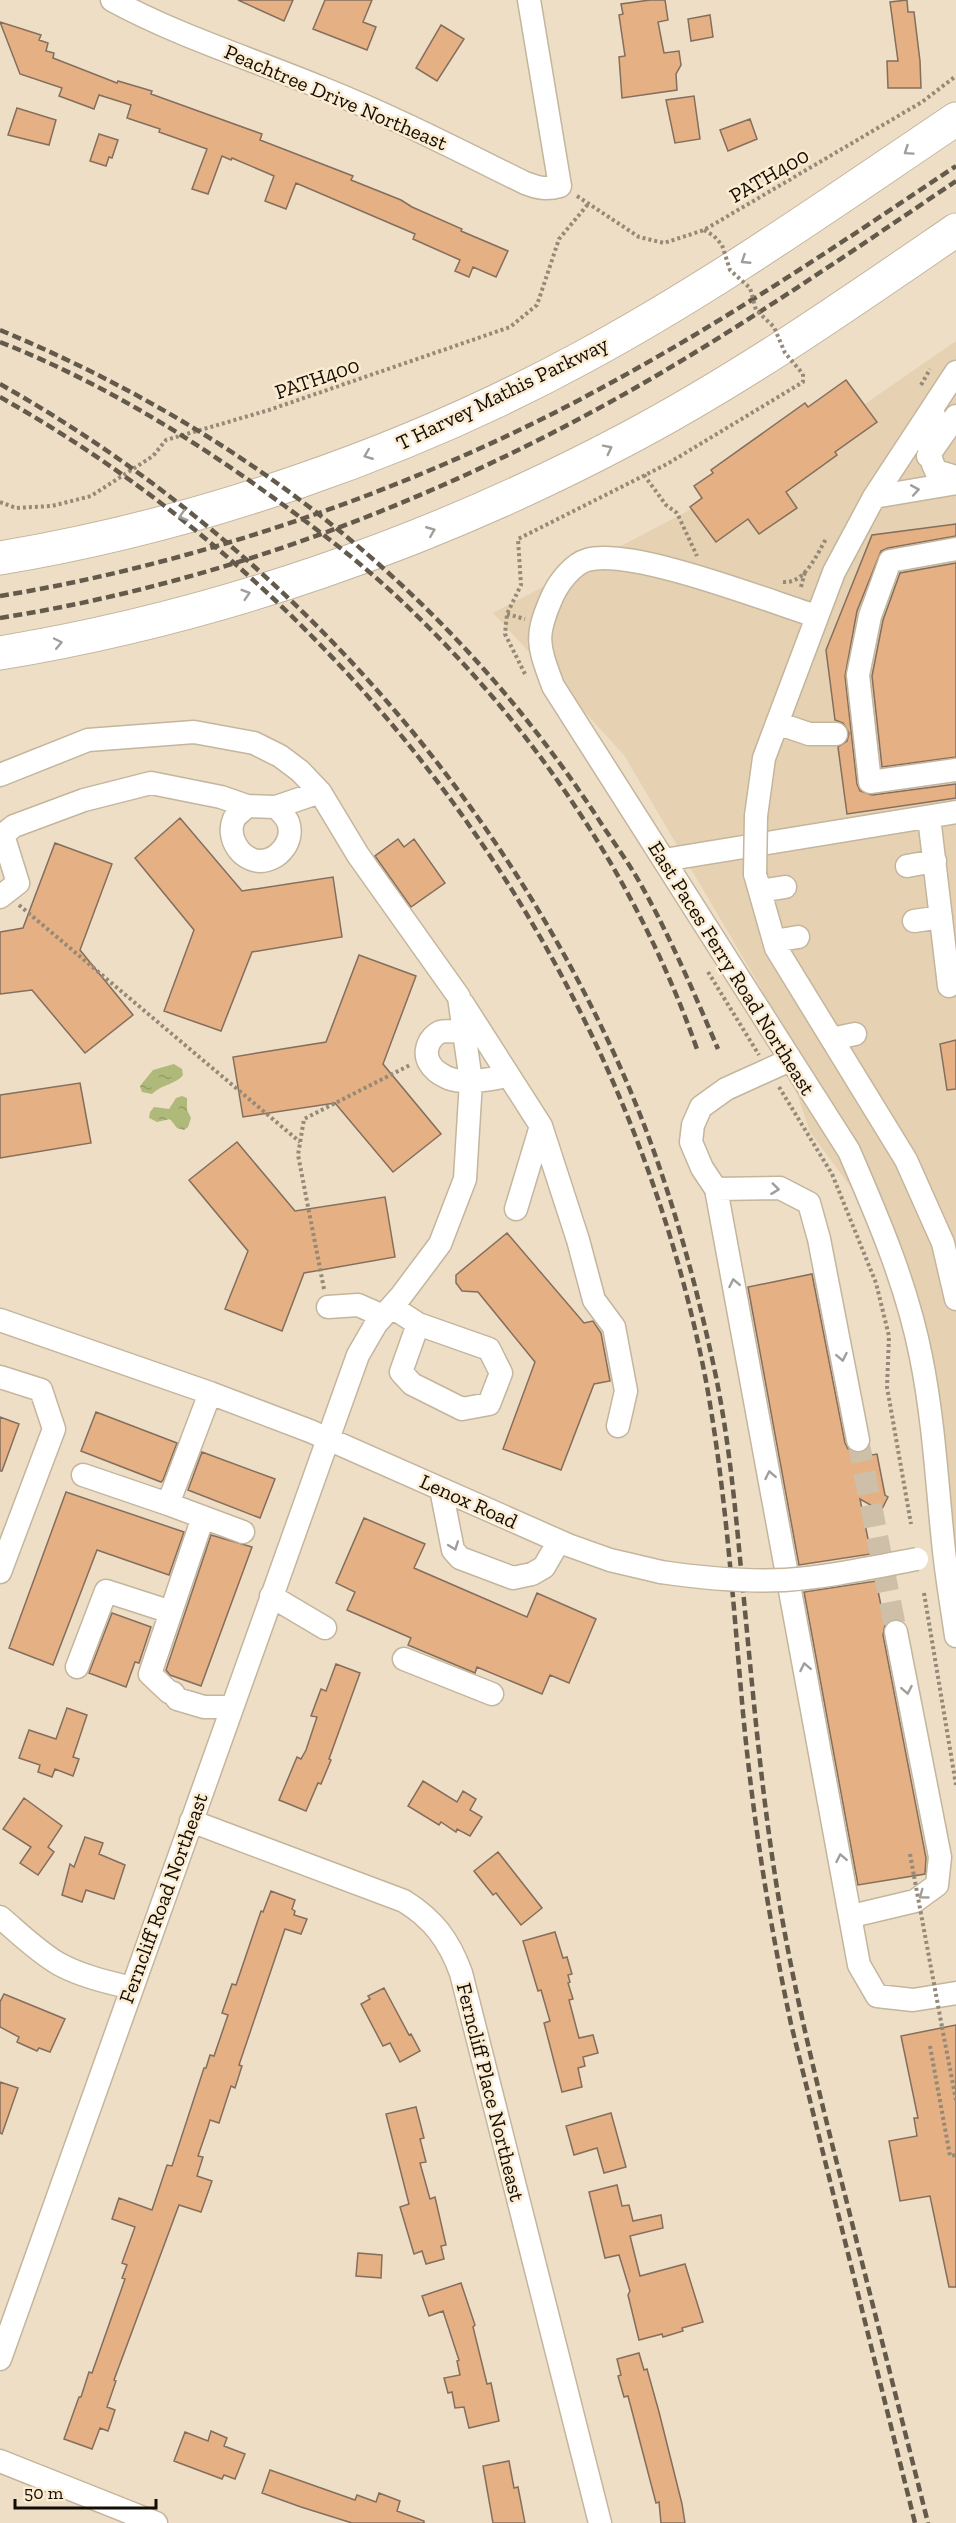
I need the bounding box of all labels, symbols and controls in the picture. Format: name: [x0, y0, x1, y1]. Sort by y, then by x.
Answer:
street label: Peachtree Drive Northeast: [221, 39, 451, 155]
street label: PATH400: [725, 142, 813, 208]
one-way arrow: [903, 144, 914, 155]
one-way arrow: [741, 253, 752, 264]
street label: T Harvey Mathis Parkway: [392, 331, 612, 455]
street label: PATH400: [271, 352, 363, 404]
one-way arrow: [601, 445, 612, 456]
one-way arrow: [363, 448, 374, 460]
one-way arrow: [910, 485, 920, 497]
one-way arrow: [178, 509, 189, 521]
one-way arrow: [425, 525, 435, 538]
one-way arrow: [240, 589, 251, 602]
one-way arrow: [52, 637, 62, 650]
street label: East Paces Ferry Road Northeast: [643, 836, 821, 1100]
one-way arrow: [770, 1182, 779, 1195]
one-way arrow: [728, 1279, 741, 1289]
one-way arrow: [835, 1351, 848, 1361]
street label: Lenox Road: [416, 1468, 522, 1534]
one-way arrow: [764, 1470, 777, 1480]
one-way arrow: [446, 1540, 459, 1550]
one-way arrow: [799, 1662, 812, 1672]
one-way arrow: [900, 1685, 913, 1695]
street label: Ferncliff Road Northeast: [113, 1789, 213, 2007]
one-way arrow: [835, 1854, 848, 1864]
one-way arrow: [918, 1888, 929, 1899]
street label: Ferncliff Place Northeast: [452, 1980, 530, 2204]
scale bar: [15, 2472, 156, 2510]
text: 50 m: [24, 2482, 64, 2504]

